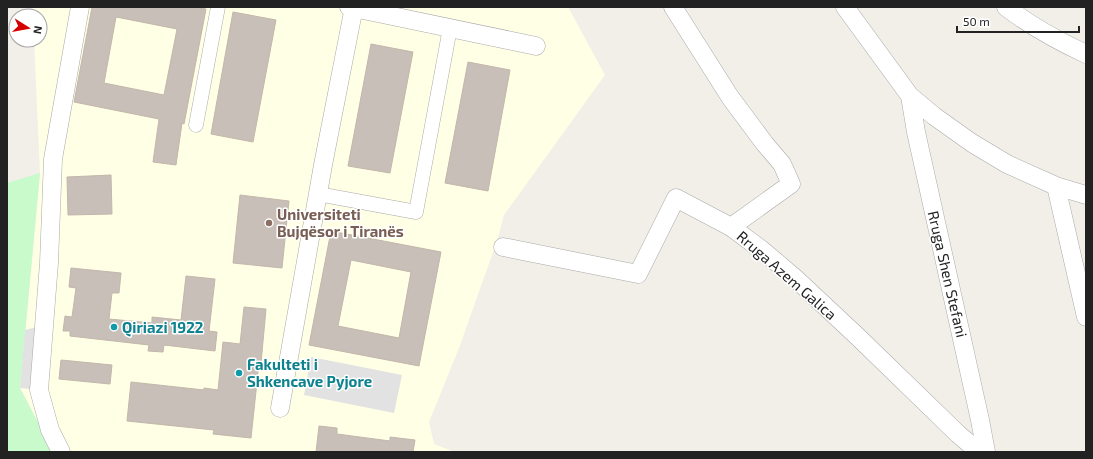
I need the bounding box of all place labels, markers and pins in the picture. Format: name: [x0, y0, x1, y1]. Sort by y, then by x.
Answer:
place label: Universiteti Bujqësor i Tiranës: [277, 205, 404, 240]
marker: Universiteti Bujqësor i Tiranës: [264, 218, 274, 228]
place label: Qiriazi 1922: [122, 318, 204, 337]
marker: Qiriazi 1922: [109, 322, 119, 332]
place label: Fakulteti i Shkencave Pyjore: [247, 355, 372, 391]
marker: Fakulteti i Shkencave Pyjore: [234, 368, 244, 378]

